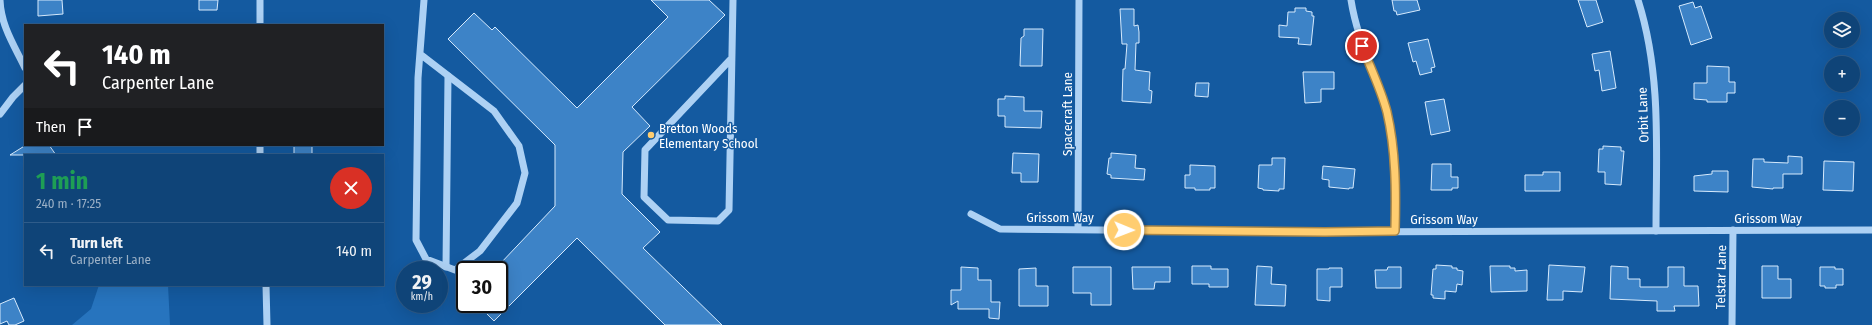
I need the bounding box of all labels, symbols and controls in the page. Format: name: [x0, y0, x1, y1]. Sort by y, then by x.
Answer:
map controls: [1824, 12, 1860, 136]
button: layers: [1824, 12, 1860, 48]
pin: [1345, 29, 1379, 63]
icon: arrive: [1351, 35, 1373, 57]
text: 140 m: [102, 38, 171, 71]
icon: left: [36, 40, 88, 92]
button: +: [1824, 56, 1860, 92]
text: Carpenter Lane: [102, 72, 214, 94]
street label: Spacecraft Lane: [1060, 72, 1075, 156]
street label: Orbit Lane: [1635, 87, 1651, 143]
button: −: [1824, 100, 1860, 136]
icon: arrive: [74, 116, 96, 138]
text: Then: [36, 118, 66, 136]
place label: Bretton Woods Elementary School: [659, 121, 759, 151]
marker: Bretton Woods Elementary School: [646, 130, 656, 140]
text: 1 min: [36, 167, 88, 195]
button: close: [330, 167, 372, 209]
text: 240 m · 17:25: [36, 196, 101, 211]
position arrow: [1103, 209, 1145, 251]
street label: Grissom Way: [1026, 210, 1094, 225]
street label: Grissom Way: [1734, 211, 1802, 226]
street label: Grissom Way: [1410, 212, 1478, 227]
text: Turn left: [70, 234, 123, 252]
icon: left: [36, 240, 58, 262]
text: 140 m: [336, 242, 372, 260]
street label: Telstar Lane: [1713, 245, 1729, 309]
text: Carpenter Lane: [70, 252, 151, 267]
speed limit sign: 30: [456, 261, 508, 313]
text: 29: [412, 270, 432, 294]
text: km/h: [411, 291, 433, 303]

